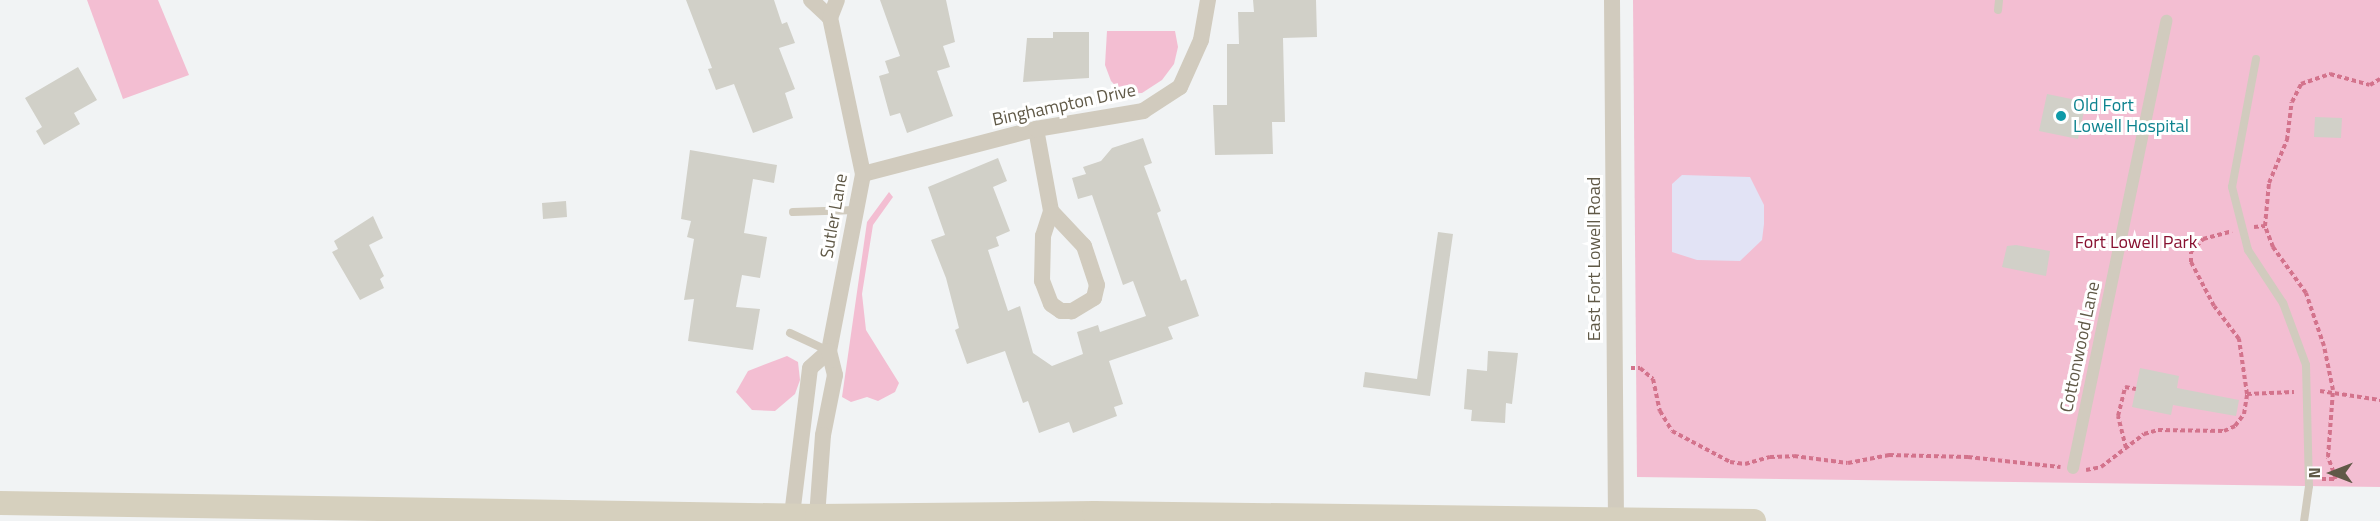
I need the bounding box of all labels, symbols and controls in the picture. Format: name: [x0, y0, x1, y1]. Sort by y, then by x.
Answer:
street label: Binghampton Drive: [990, 79, 1138, 131]
place label: Old Fort Lowell Hospital: [2073, 95, 2189, 138]
marker: Old Fort Lowell Hospital: [2054, 109, 2068, 123]
street label: Sutler Lane: [816, 172, 852, 260]
street label: East Fort Lowell Road: [1583, 177, 1605, 341]
park label: Fort Lowell Park: [2075, 231, 2197, 253]
street label: Cottonwood Lane: [2056, 280, 2104, 414]
north arrow: [2302, 443, 2362, 503]
text: N: [2302, 467, 2326, 479]

